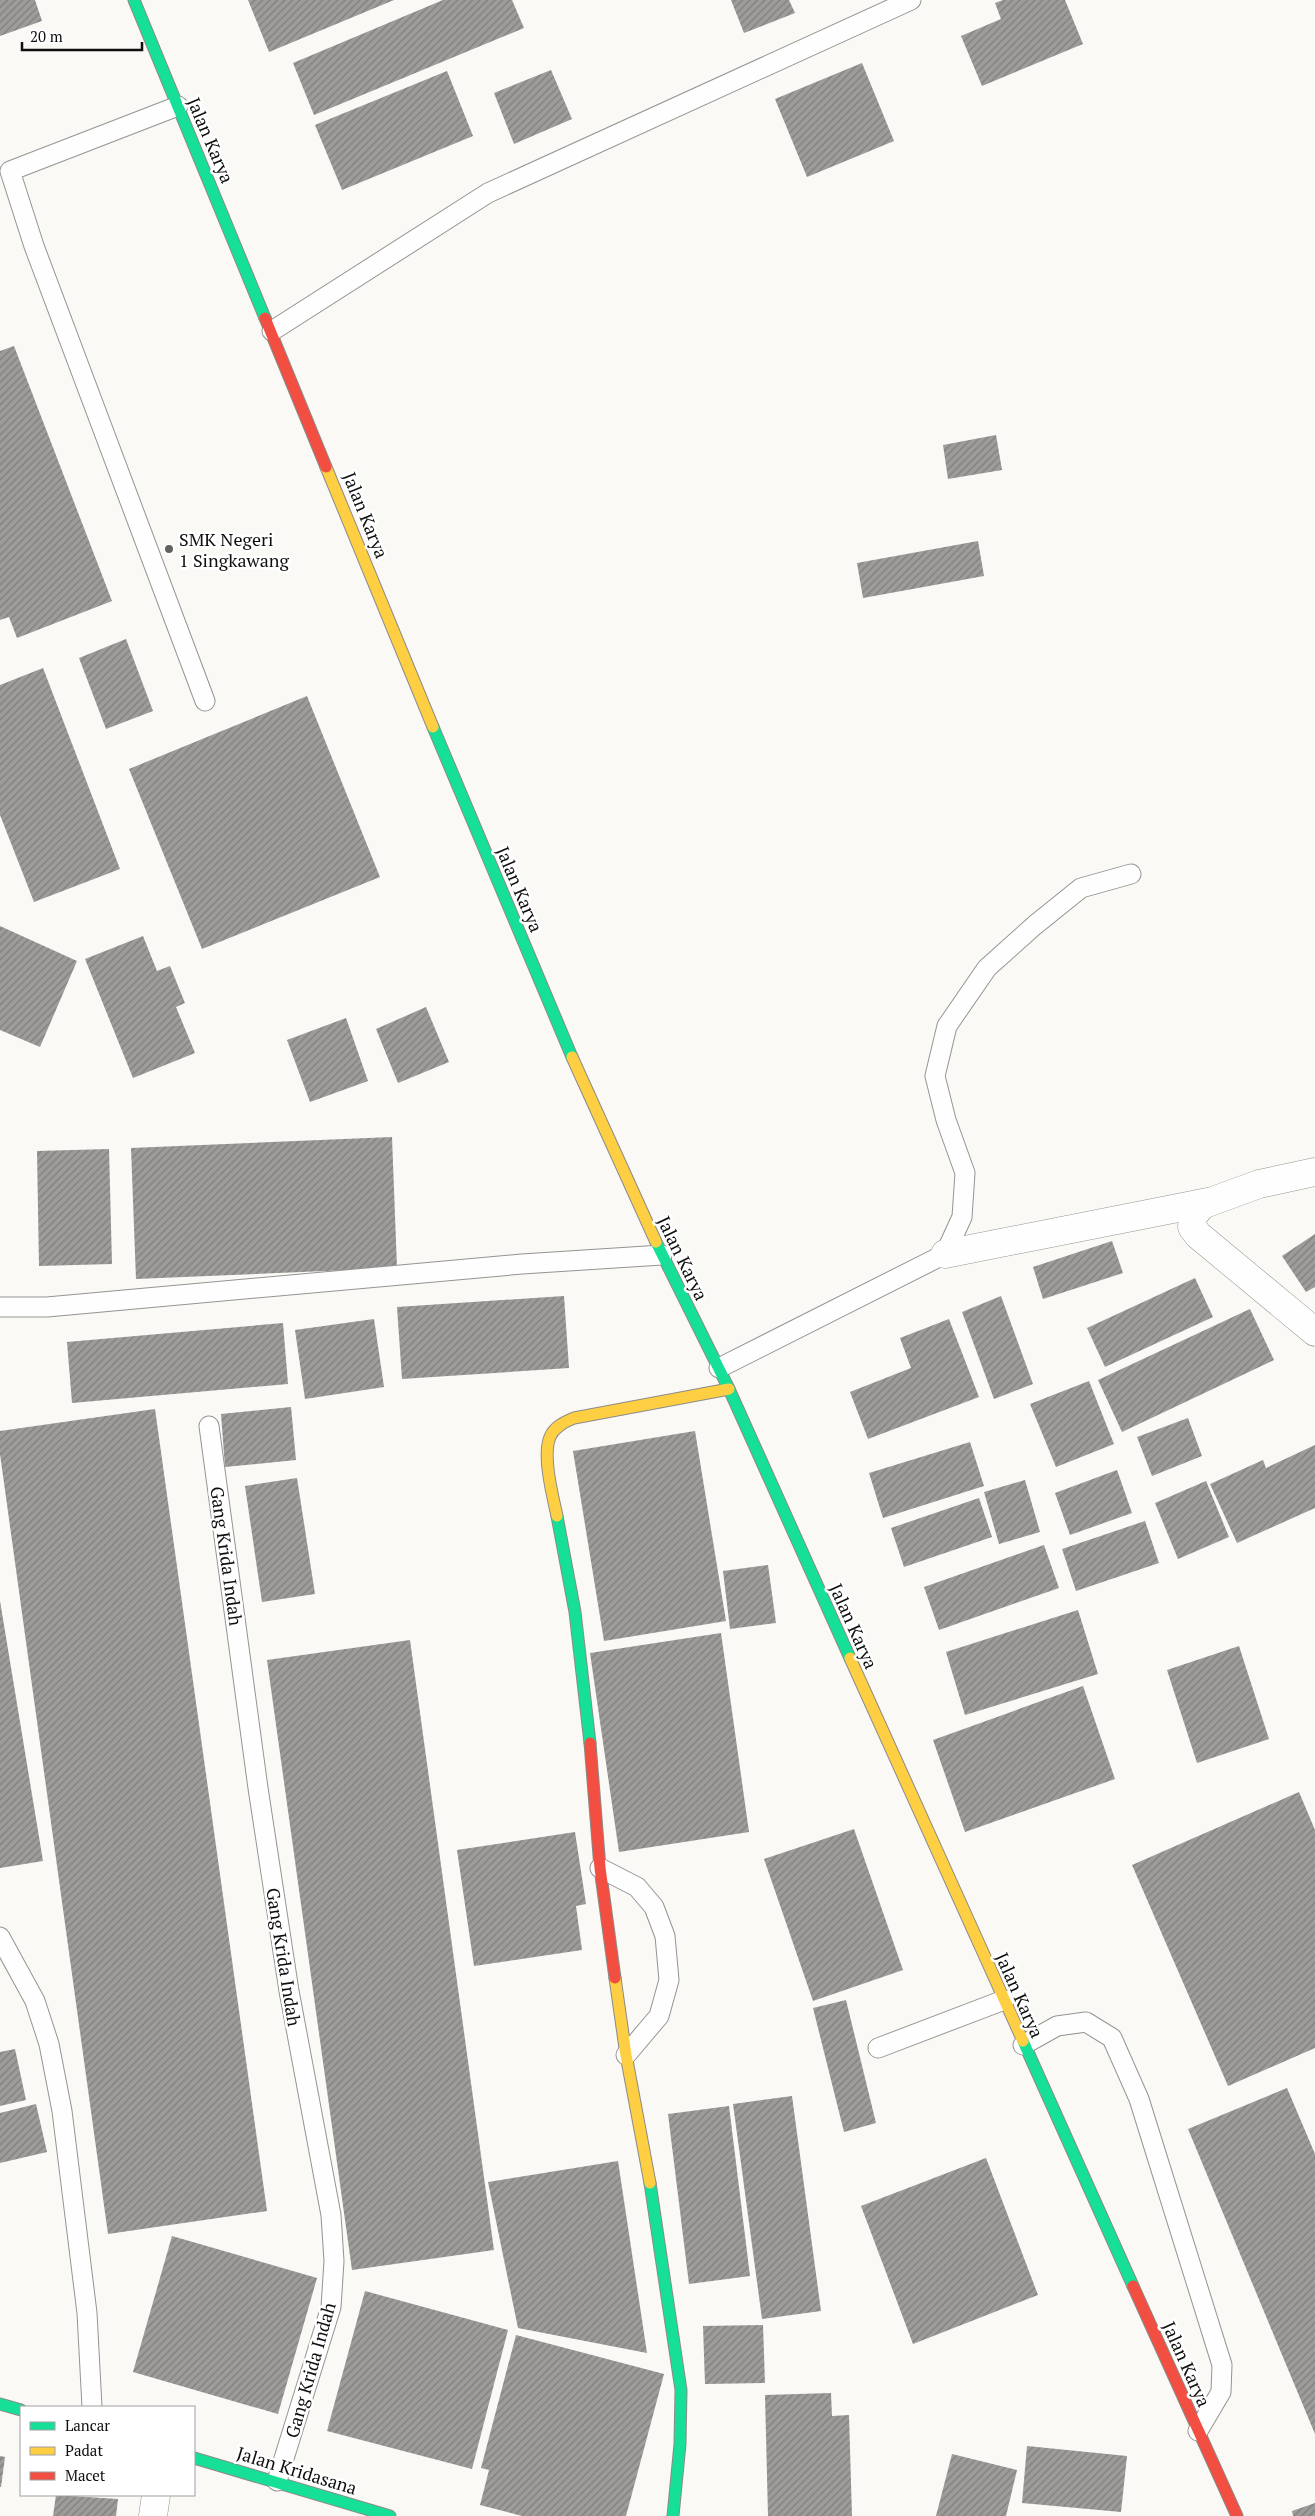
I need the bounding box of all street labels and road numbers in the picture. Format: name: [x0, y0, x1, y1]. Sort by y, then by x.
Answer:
street label: Jalan Karya: [182, 93, 240, 187]
street label: Jalan Karya: [338, 468, 394, 562]
street label: Jalan Karya: [491, 842, 549, 936]
street label: Jalan Karya: [652, 1212, 714, 1304]
street label: Gang Krida Indah: [205, 1485, 249, 1627]
street label: Jalan Karya: [825, 1580, 883, 1672]
street label: Gang Krida Indah: [261, 1886, 307, 2028]
street label: Jalan Karya: [991, 1949, 1049, 2041]
street label: Gang Krida Indah: [279, 2299, 341, 2441]
street label: Jalan Karya: [1158, 2318, 1216, 2410]
street label: Jalan Kridasana: [234, 2440, 360, 2500]

